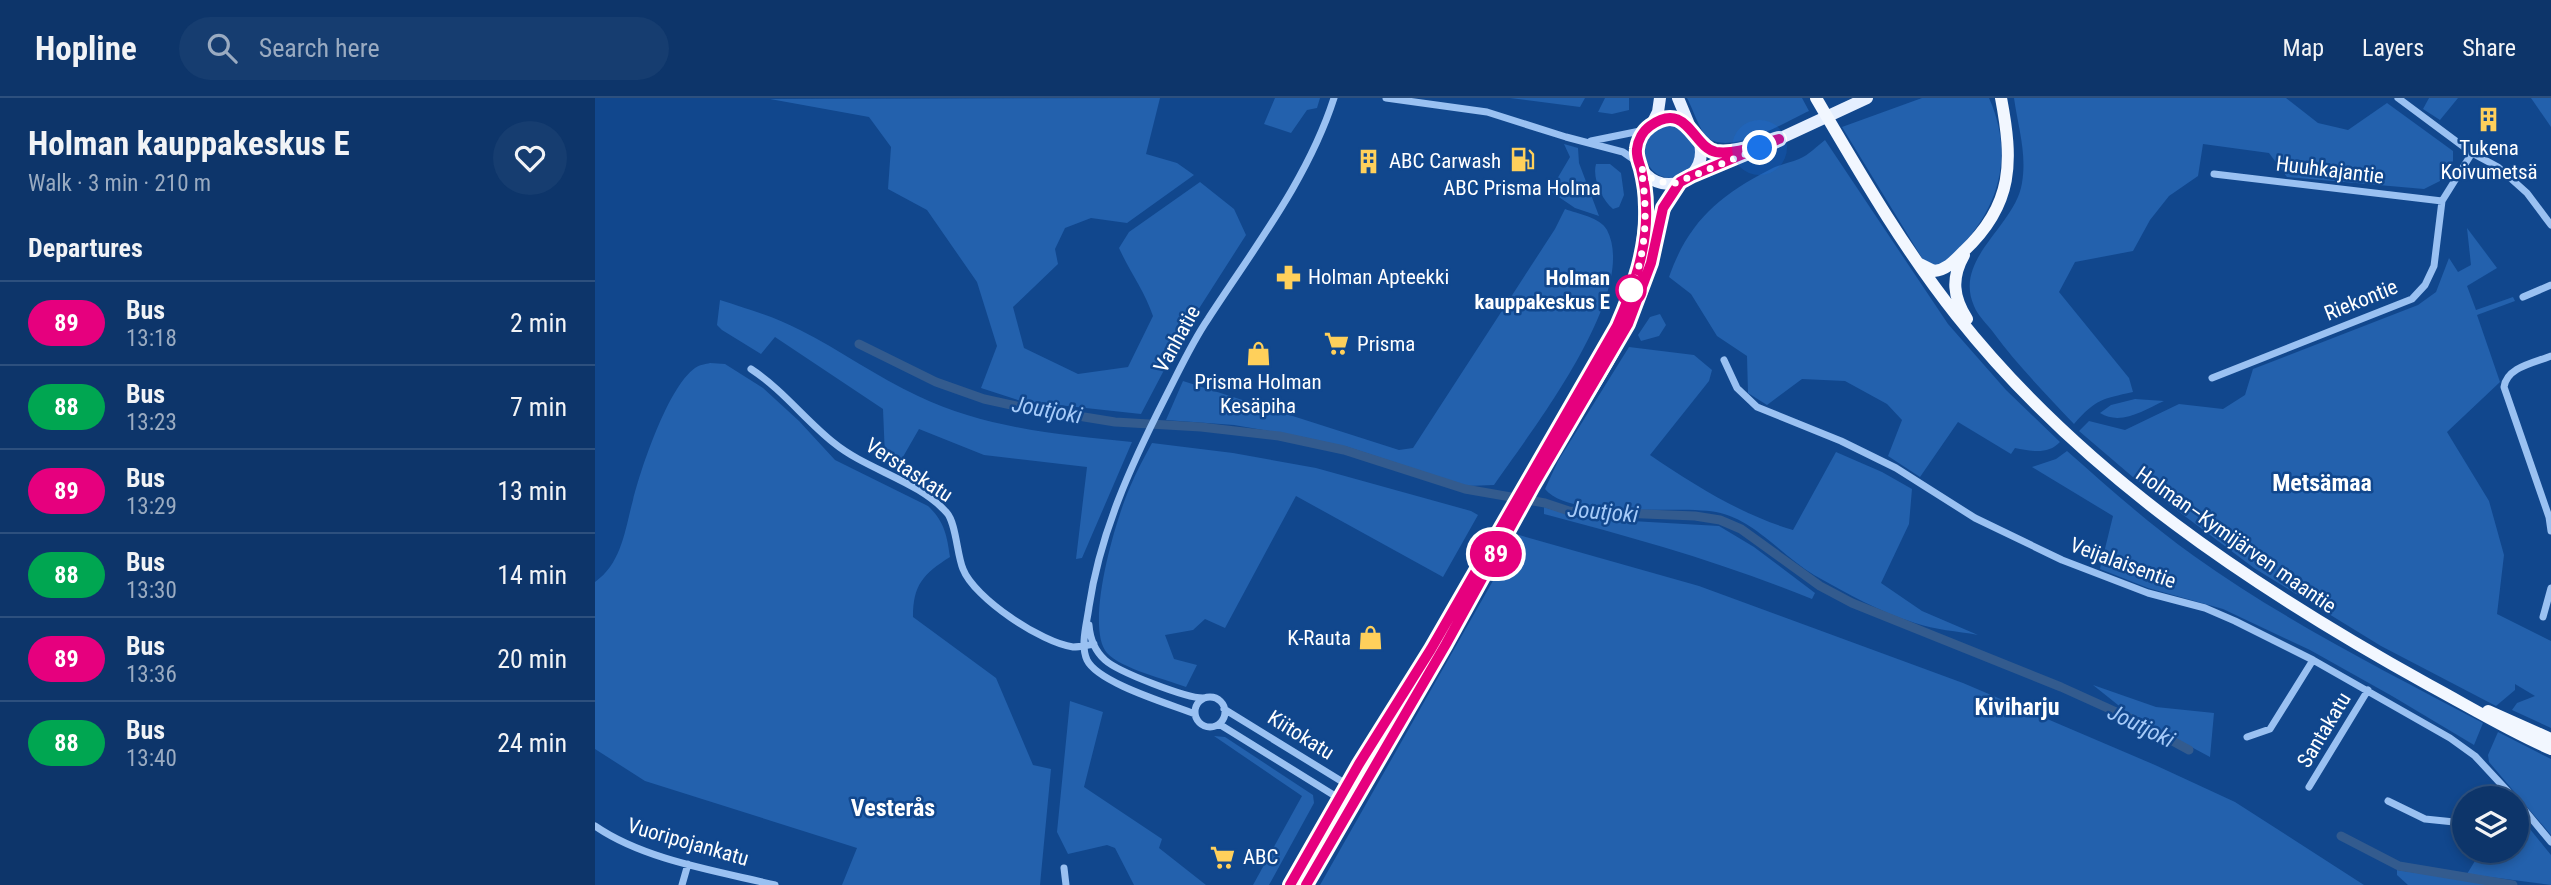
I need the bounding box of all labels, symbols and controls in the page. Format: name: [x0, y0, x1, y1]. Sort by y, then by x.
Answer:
search box: [179, 17, 669, 80]
text: Hopline: [35, 29, 137, 68]
icon: search: [203, 29, 241, 67]
text: Search here: [259, 33, 380, 63]
text: Map: [2283, 34, 2324, 62]
text: Layers: [2362, 34, 2424, 62]
text: Share: [2462, 34, 2516, 62]
building icon: Tukena Koivumetsä: [2475, 105, 2503, 133]
button: heart: [493, 121, 567, 195]
text: Holman kauppakeskus E: [28, 124, 350, 163]
your location: [1742, 130, 1777, 165]
place label: Tukena Koivumetsä: [2440, 136, 2538, 184]
fuel station icon: ABC Prisma Holma: [1508, 145, 1536, 173]
building icon: ABC Carwash: [1355, 147, 1383, 175]
place label: ABC Carwash: [1389, 149, 1501, 173]
street label: Huuhkajantie: [2275, 151, 2386, 189]
text: Walk · 3 min · 210 m: [28, 170, 211, 197]
place label: ABC Prisma Holma: [1443, 176, 1601, 200]
text: Departures: [28, 233, 143, 263]
pharmacy icon: Holman Apteekki: [1274, 263, 1302, 291]
place label: Holman Apteekki: [1308, 265, 1449, 289]
place label: Holman kauppakeskus E: [1475, 266, 1610, 314]
street label: Riekontie: [2321, 274, 2401, 326]
marker: Holman kauppakeskus E: [1616, 275, 1646, 305]
text: Bus: [126, 295, 165, 325]
street label: Vanhatie: [1149, 301, 1205, 377]
text: 2 min: [510, 308, 567, 338]
text: 89: [54, 309, 79, 337]
text: 13:18: [126, 325, 177, 352]
supermarket icon: Prisma: [1323, 330, 1351, 358]
place label: Prisma: [1357, 332, 1415, 356]
shop icon: Prisma Holman Kesäpiha: [1244, 339, 1272, 367]
place label: Prisma Holman Kesäpiha: [1194, 370, 1322, 418]
text: Bus: [126, 379, 165, 409]
water label: Joutjoki: [1010, 391, 1085, 430]
text: 7 min: [510, 392, 567, 422]
text: 88: [54, 393, 79, 421]
text: 13:23: [126, 409, 177, 436]
street label: Verstaskatu: [861, 433, 957, 507]
street label: Holman–Kymijärven maantie: [2131, 462, 2341, 618]
text: Bus: [126, 463, 165, 493]
district label: Metsämaa: [2272, 469, 2372, 497]
text: 13 min: [497, 476, 567, 506]
text: 89: [54, 477, 79, 505]
text: 13:29: [126, 493, 177, 520]
water label: Joutjoki: [1567, 495, 1640, 529]
line badge: 89: [1465, 531, 1527, 577]
street label: Veijalaisentie: [2067, 533, 2179, 593]
text: 89: [1484, 540, 1508, 568]
text: Bus: [126, 547, 165, 577]
text: 14 min: [497, 560, 567, 590]
text: 88: [54, 561, 79, 589]
text: 13:30: [126, 577, 177, 604]
shop icon: K-Rauta: [1357, 624, 1385, 652]
place label: K-Rauta: [1287, 626, 1351, 650]
text: Bus: [126, 631, 165, 661]
text: 20 min: [497, 644, 567, 674]
text: 89: [54, 645, 79, 673]
text: 13:36: [126, 661, 177, 688]
street label: Santakatu: [2292, 688, 2356, 772]
district label: Kiviharju: [1975, 693, 2059, 721]
water label: Joutjoki: [2103, 698, 2179, 754]
street label: Kiitokatu: [1263, 705, 1339, 765]
text: Bus: [126, 715, 165, 745]
text: 24 min: [497, 728, 567, 758]
text: 88: [54, 729, 79, 757]
text: 13:40: [126, 745, 177, 772]
map controls: [2452, 786, 2529, 863]
button: layers: [2452, 786, 2529, 863]
district label: Vesterås: [851, 794, 935, 822]
street label: Vuoripojankatu: [625, 813, 751, 871]
supermarket icon: ABC: [1209, 843, 1237, 871]
place label: ABC: [1243, 845, 1278, 869]

